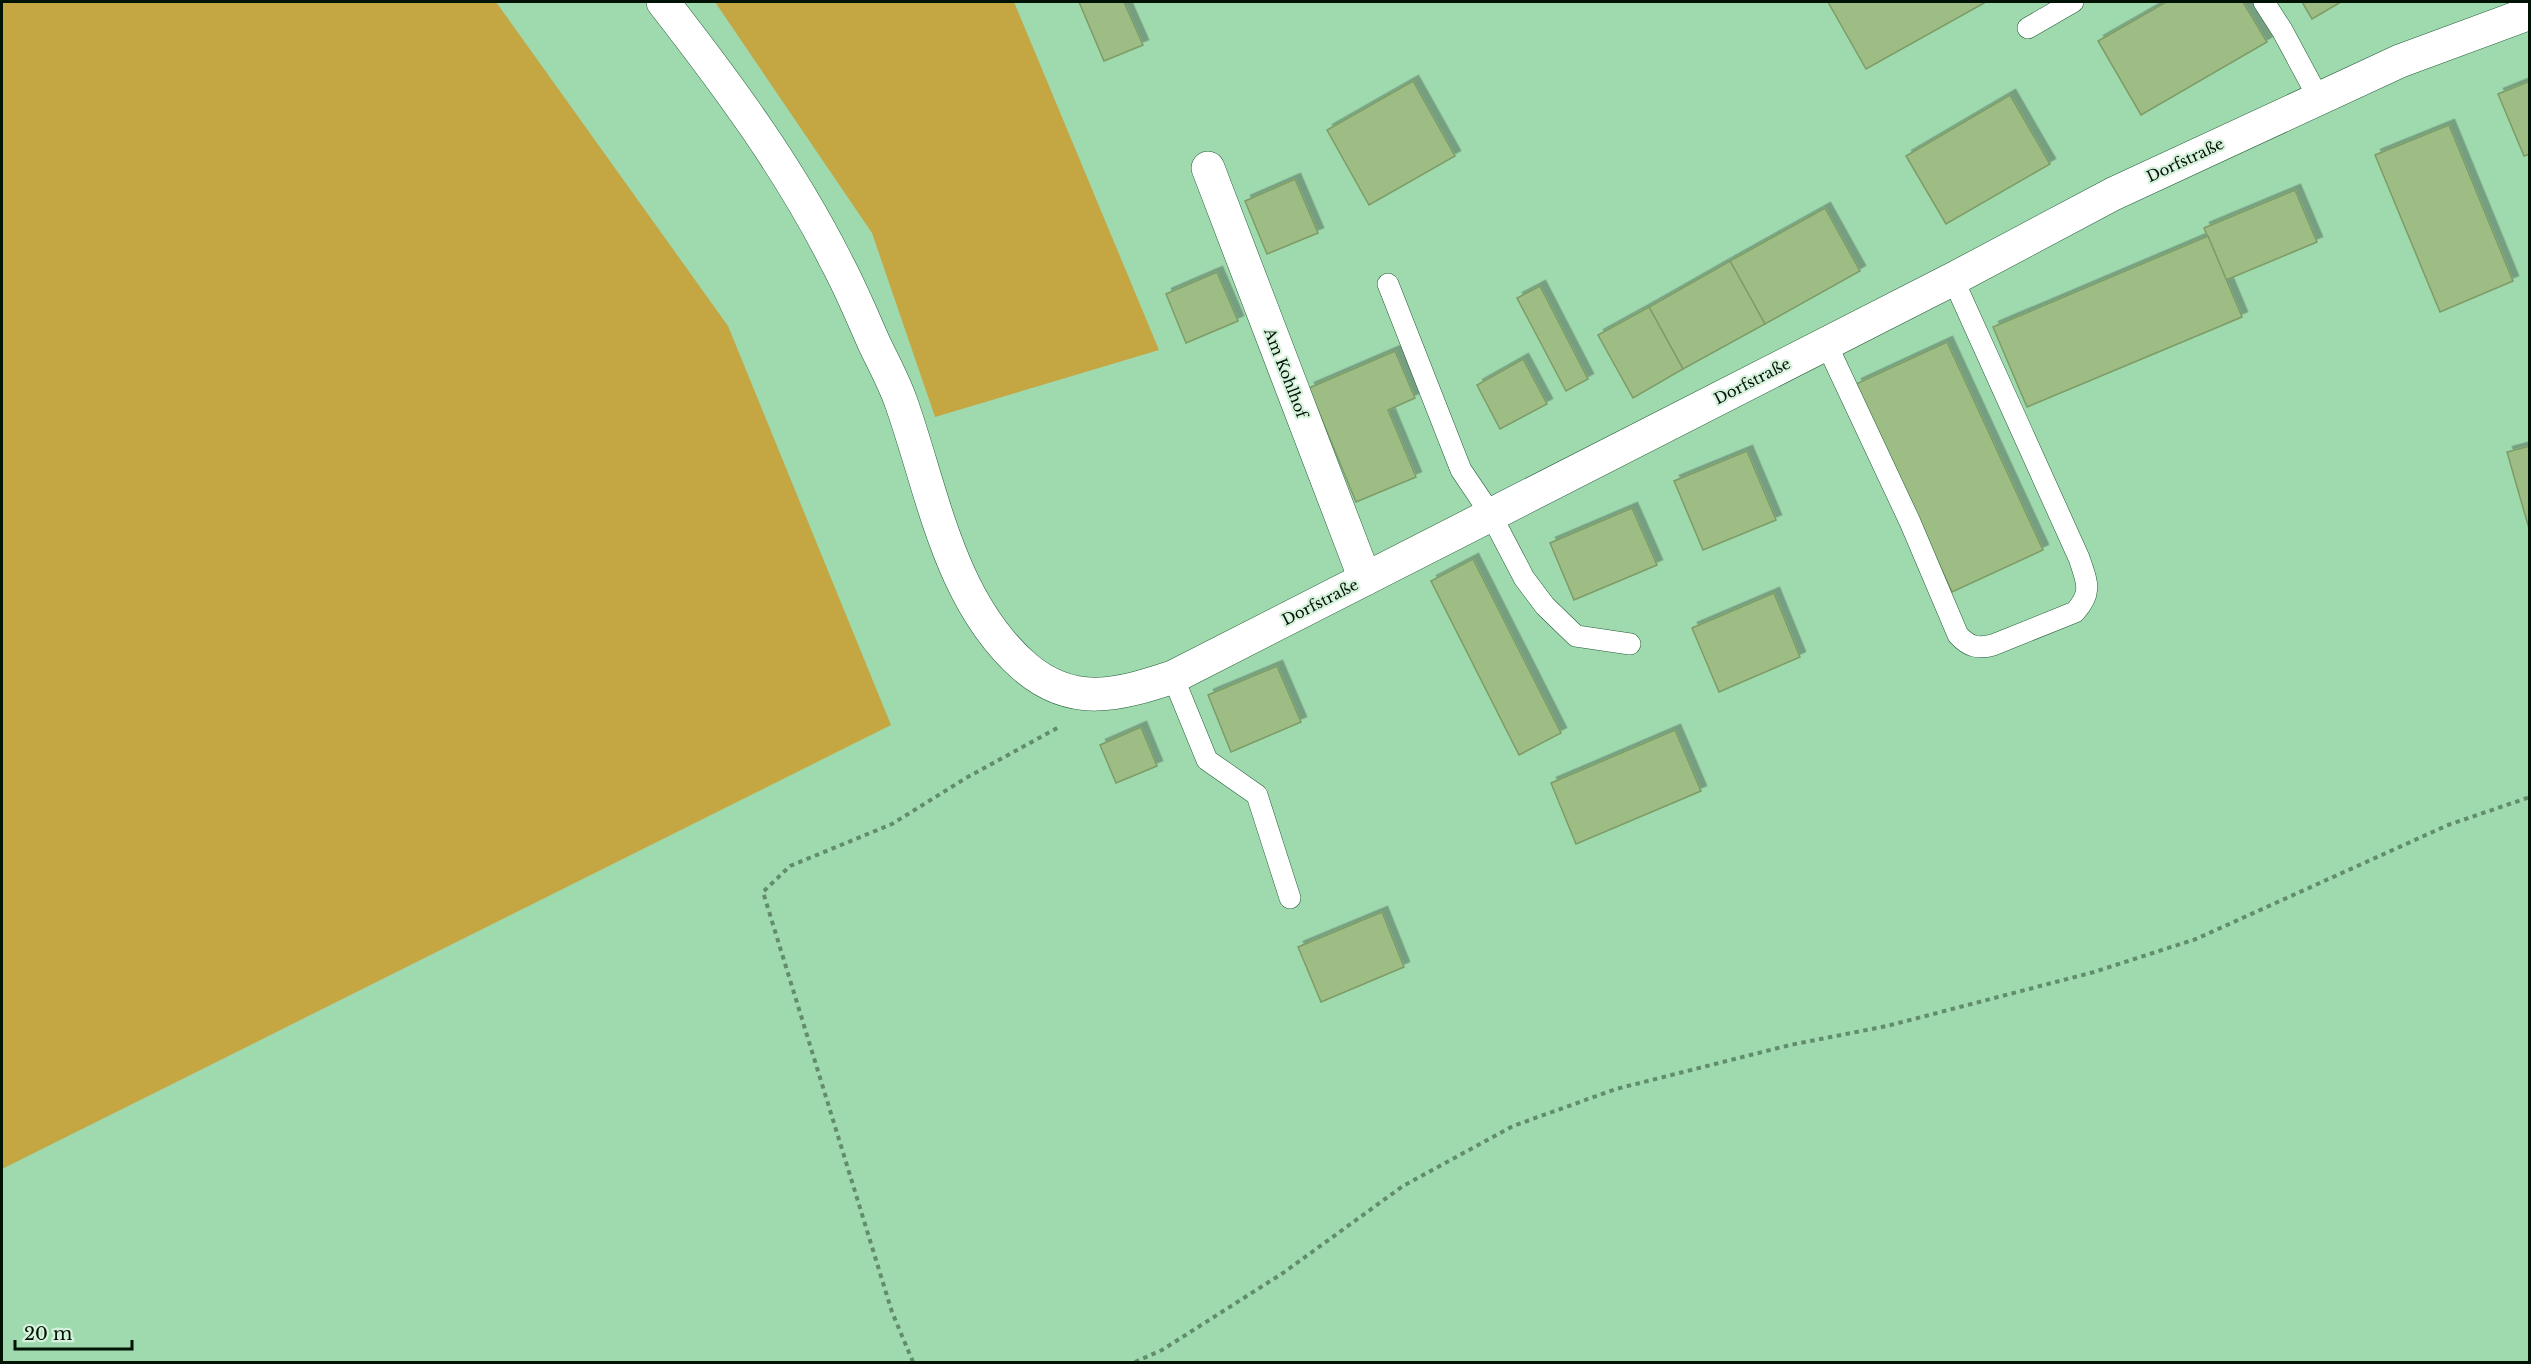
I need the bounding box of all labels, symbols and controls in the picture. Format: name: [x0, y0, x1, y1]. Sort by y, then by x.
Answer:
street label: Dorfstraße: [2143, 134, 2227, 186]
street label: Am Kohlhof: [1260, 325, 1312, 422]
street label: Dorfstraße: [1711, 354, 1793, 408]
street label: Dorfstraße: [1279, 575, 1361, 629]
scale bar: [15, 1313, 132, 1351]
text: 20 m: [24, 1323, 72, 1345]

